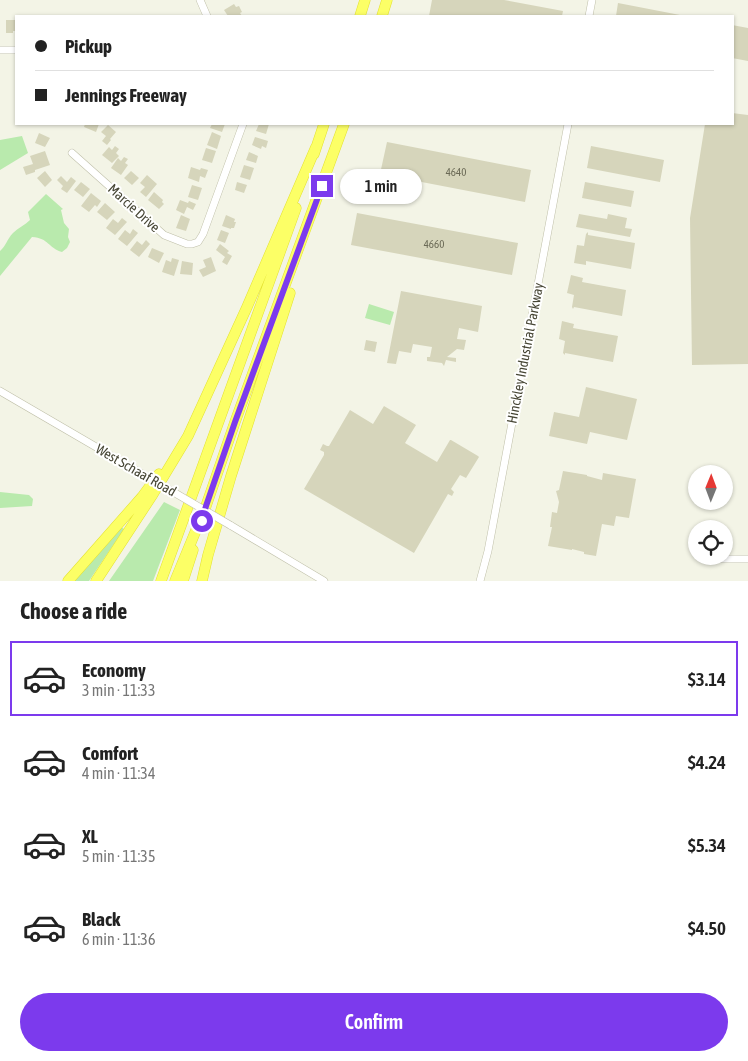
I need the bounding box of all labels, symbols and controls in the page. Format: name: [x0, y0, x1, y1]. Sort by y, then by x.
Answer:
text: Pickup: [65, 35, 112, 57]
text: Jennings Freeway: [65, 84, 187, 106]
house number: 4640: [446, 166, 466, 178]
callout: 1 min: [340, 168, 422, 204]
route end: [311, 175, 333, 197]
text: 1 min: [365, 177, 397, 195]
street label: Marcie Drive: [105, 181, 163, 235]
house number: 4660: [424, 238, 444, 250]
street label: Hinckley Industrial Parkway: [503, 281, 547, 425]
street label: West Schaaf Road: [93, 440, 179, 500]
north arrow: [688, 465, 732, 510]
map controls: [688, 465, 733, 565]
route start: [191, 510, 213, 532]
button: locate: [688, 520, 733, 565]
text: Choose a ride: [20, 598, 127, 624]
icon: car: [22, 656, 67, 701]
text: Economy: [82, 659, 146, 681]
text: $3.14: [688, 668, 726, 690]
text: 3 min · 11:33: [82, 681, 155, 699]
icon: car: [22, 739, 67, 784]
text: Comfort: [82, 742, 138, 764]
text: $4.24: [688, 751, 726, 773]
text: 4 min · 11:34: [82, 764, 155, 782]
icon: car: [22, 822, 67, 867]
text: XL: [82, 825, 98, 847]
text: $5.34: [688, 834, 726, 856]
text: 5 min · 11:35: [82, 847, 155, 865]
icon: car: [22, 905, 67, 950]
text: Black: [82, 908, 120, 930]
text: $4.50: [688, 917, 726, 939]
text: 6 min · 11:36: [82, 930, 155, 948]
button: Confirm: [20, 993, 728, 1051]

